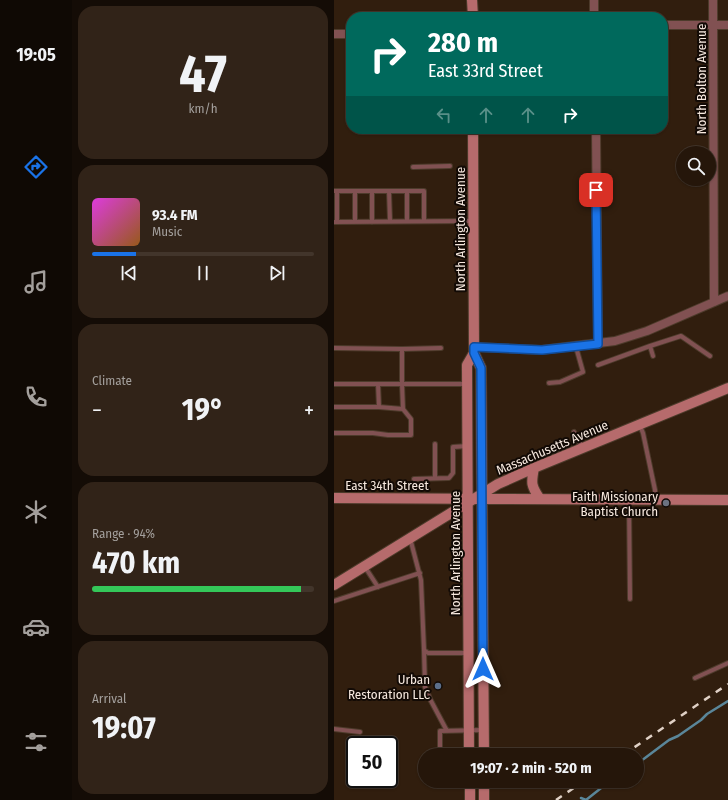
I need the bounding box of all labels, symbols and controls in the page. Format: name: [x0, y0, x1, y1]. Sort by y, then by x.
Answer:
street label: North Bolton Avenue: [694, 24, 709, 134]
text: 280 m: [428, 26, 498, 59]
icon: right: [362, 28, 414, 80]
text: 47: [179, 43, 227, 106]
text: 19:05: [16, 44, 56, 66]
text: East 33rd Street: [428, 60, 543, 82]
text: km/h: [189, 101, 218, 116]
icon: left: [433, 104, 455, 126]
icon: ahead: [475, 104, 497, 126]
icon: ahead: [517, 104, 539, 126]
icon: right: [559, 104, 581, 126]
map controls: [676, 146, 716, 186]
button: search: [676, 146, 716, 186]
icon: directions: [22, 153, 50, 181]
street label: North Arlington Avenue: [453, 167, 468, 291]
pin: [579, 173, 613, 207]
icon: arrive: [585, 179, 607, 201]
text: 93.4 FM: [152, 206, 198, 224]
text: Music: [152, 224, 182, 239]
icon: previous: [118, 262, 140, 284]
icon: pause: [192, 262, 214, 284]
icon: next: [266, 262, 288, 284]
icon: music: [22, 268, 50, 296]
text: Climate: [92, 373, 132, 388]
icon: phone: [22, 383, 50, 411]
text: 19°: [182, 392, 224, 428]
text: −: [92, 397, 102, 424]
text: +: [304, 397, 314, 424]
street label: Massachusetts Avenue: [494, 417, 610, 478]
street label: East 34th Street: [345, 478, 429, 493]
place label: Faith Missionary Baptist Church: [572, 489, 658, 519]
street label: North Arlington Avenue: [448, 491, 463, 615]
icon: climate: [22, 498, 50, 526]
marker: Faith Missionary Baptist Church: [661, 498, 671, 508]
text: Range · 94%: [92, 526, 155, 541]
text: 470 km: [92, 545, 180, 581]
icon: car: [22, 613, 50, 641]
position arrow: [462, 648, 504, 690]
place label: Urban Restoration LLC: [348, 672, 430, 702]
marker: Urban Restoration LLC: [433, 681, 443, 691]
text: Arrival: [92, 691, 126, 706]
text: 19:07: [92, 710, 156, 746]
icon: filters: [22, 728, 50, 756]
speed limit sign: 50: [346, 736, 398, 788]
text: 19:07 · 2 min · 520 m: [470, 759, 592, 777]

